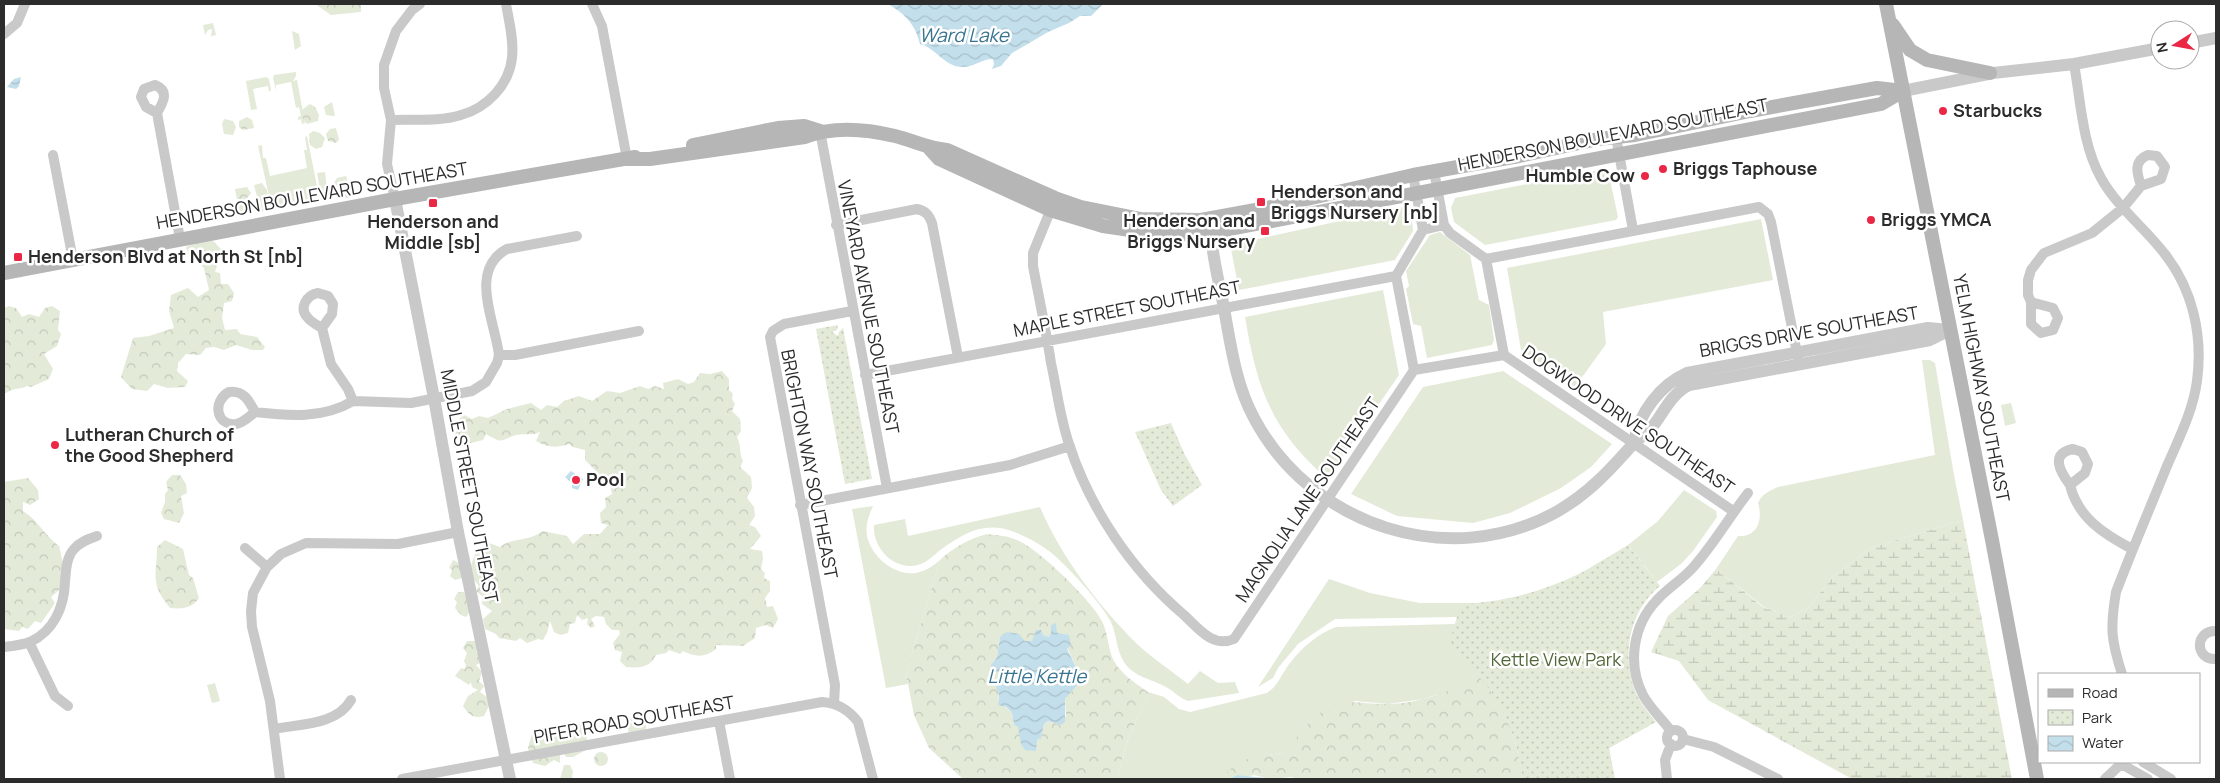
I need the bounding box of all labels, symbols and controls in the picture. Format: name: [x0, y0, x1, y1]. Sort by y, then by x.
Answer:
north arrow: [2150, 20, 2200, 70]
water label: Ward Lake: [919, 22, 1011, 48]
text: N: [2151, 41, 2172, 54]
street label: HENDERSON BOULEVARD SOUTHEAST: [1456, 92, 1770, 176]
place label: Starbucks: [1953, 98, 2042, 122]
marker: Starbucks: [1937, 105, 1949, 117]
street label: HENDERSON BOULEVARD SOUTHEAST: [154, 156, 470, 234]
place label: Briggs Taphouse: [1673, 156, 1818, 180]
place label: Humble Cow: [1525, 163, 1636, 187]
marker: Briggs Taphouse: [1657, 163, 1669, 175]
marker: Humble Cow: [1639, 170, 1651, 182]
street label: VINEYARD AVENUE SOUTHEAST: [833, 178, 905, 436]
place label: Henderson and Briggs Nursery [nb]: [1271, 179, 1439, 224]
marker: Henderson and Briggs Nursery [nb]: [1255, 196, 1267, 208]
marker: Henderson and Middle [sb]: [427, 197, 439, 209]
place label: Briggs YMCA: [1881, 207, 1992, 231]
place label: Henderson and Briggs Nursery: [1123, 208, 1255, 253]
place label: Henderson and Middle [sb]: [367, 209, 499, 254]
marker: Briggs YMCA: [1865, 214, 1877, 226]
marker: Henderson and Briggs Nursery: [1259, 225, 1271, 237]
place label: Henderson Blvd at North St [nb]: [28, 244, 304, 268]
marker: Henderson Blvd at North St [nb]: [12, 251, 24, 263]
street label: YELM HIGHWAY SOUTHEAST: [1948, 272, 2016, 504]
street label: MAPLE STREET SOUTHEAST: [1011, 274, 1243, 342]
street label: BRIGGS DRIVE SOUTHEAST: [1697, 300, 1920, 362]
street label: DOGWOOD DRIVE SOUTHEAST: [1518, 339, 1739, 499]
street label: BRIGHTON WAY SOUTHEAST: [776, 347, 844, 581]
street label: MIDDLE STREET SOUTHEAST: [436, 367, 504, 605]
street label: MAGNOLIA LANE SOUTHEAST: [1229, 392, 1385, 607]
place label: Lutheran Church of the Good Shepherd: [65, 422, 234, 467]
marker: Lutheran Church of the Good Shepherd: [49, 439, 61, 451]
place label: Pool: [586, 467, 625, 491]
marker: Pool: [570, 474, 582, 486]
park label: Kettle View Park: [1491, 647, 1622, 671]
water label: Little Kettle: [988, 663, 1088, 689]
legend: [2038, 673, 2200, 763]
text: Road: [2082, 682, 2118, 703]
street label: PIFER ROAD SOUTHEAST: [532, 689, 736, 748]
text: Park: [2082, 707, 2112, 728]
text: Water: [2082, 732, 2124, 753]

